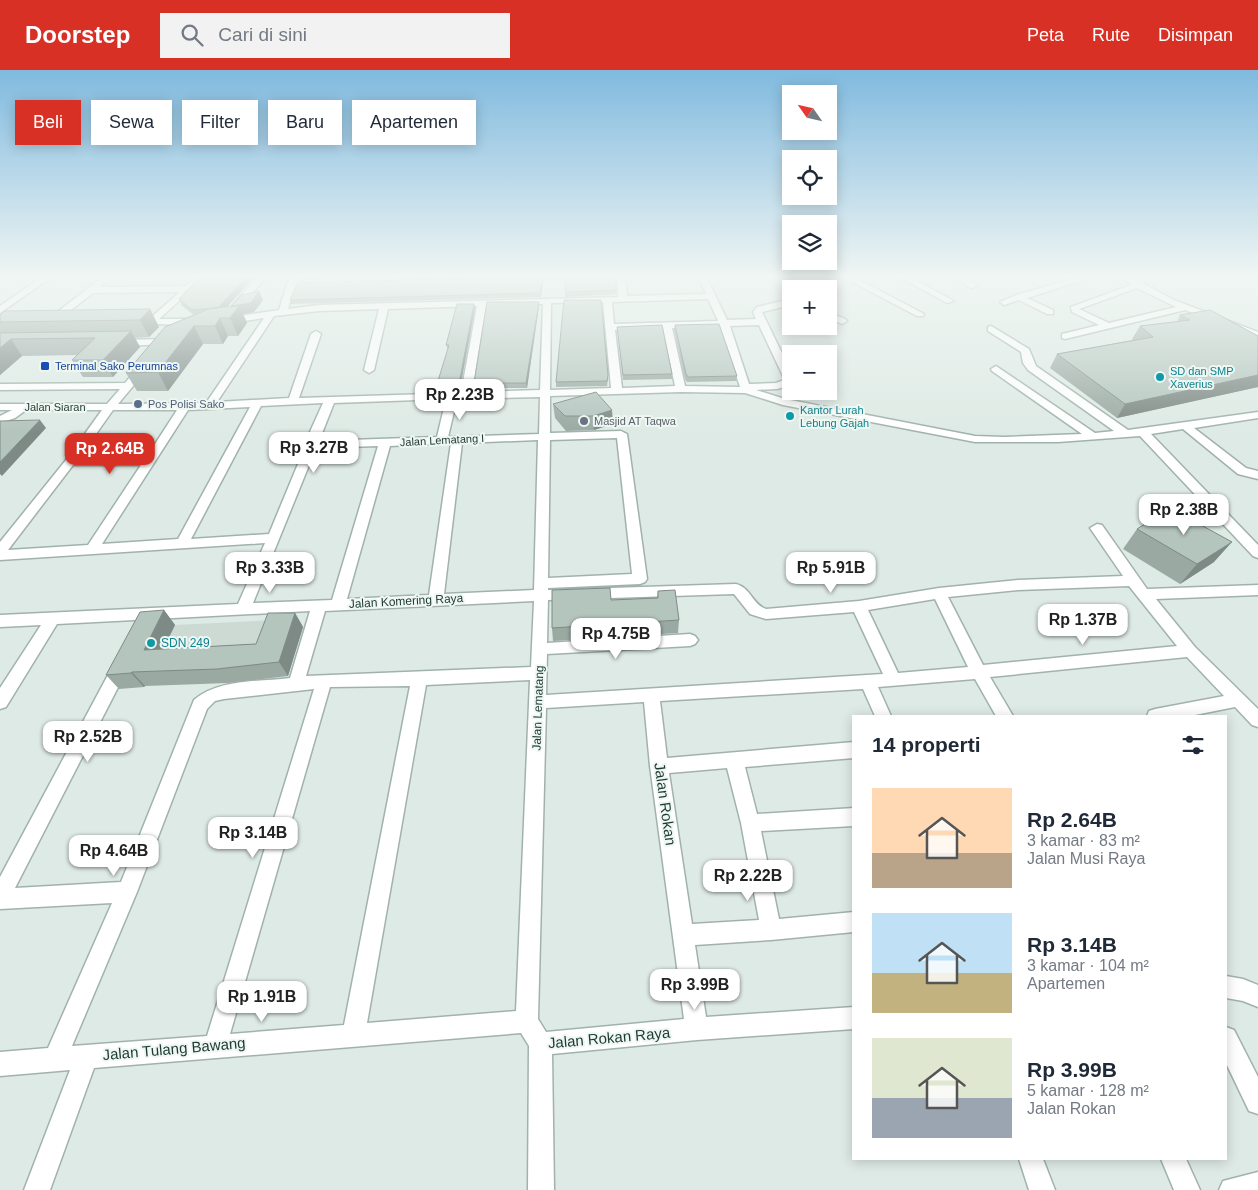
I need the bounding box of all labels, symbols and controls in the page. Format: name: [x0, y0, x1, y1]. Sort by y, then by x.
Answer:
search box: [160, 13, 510, 58]
text: Doorstep: [25, 21, 130, 48]
icon: search: [178, 21, 206, 49]
text: Cari di sini: [218, 24, 307, 45]
text: Peta: [1027, 25, 1064, 45]
text: Rute: [1092, 25, 1130, 45]
text: Disimpan: [1158, 25, 1233, 45]
north arrow: [782, 85, 838, 140]
map controls: [782, 85, 837, 400]
chip: Beli: [15, 100, 81, 145]
chip: Sewa: [91, 100, 172, 145]
chip: Filter: [182, 100, 258, 145]
chip: Baru: [268, 100, 342, 145]
chip: Apartemen: [352, 100, 476, 145]
button: locate: [782, 150, 837, 205]
button: layers: [782, 215, 837, 270]
button: +: [782, 280, 837, 335]
button: −: [782, 345, 837, 400]
marker: Terminal Sako Perumnas: [39, 360, 51, 372]
place label: Terminal Sako Perumnas: [55, 360, 178, 372]
place label: SD dan SMP Xaverius: [1170, 365, 1234, 390]
marker: SD dan SMP Xaverius: [1154, 371, 1166, 383]
pin: Rp 2.23B: [408, 378, 512, 421]
text: Rp 2.23B: [426, 386, 494, 403]
marker: Pos Polisi Sako: [132, 398, 144, 410]
place label: Pos Polisi Sako: [148, 398, 224, 410]
street label: Jalan Siaran: [24, 401, 86, 413]
place label: Kantor Lurah Lebung Gajah: [800, 404, 869, 429]
marker: Kantor Lurah Lebung Gajah: [784, 410, 796, 422]
marker: Masjid AT Taqwa: [578, 415, 590, 427]
place label: Masjid AT Taqwa: [594, 415, 677, 427]
pin: Rp 2.64B: [58, 432, 162, 475]
pin: Rp 3.27B: [262, 432, 366, 474]
street label: Jalan Lematang I: [400, 432, 484, 448]
text: Rp 3.27B: [280, 439, 348, 456]
text: Rp 2.64B: [76, 440, 144, 457]
pin: Rp 2.38B: [1132, 494, 1236, 536]
text: Rp 2.38B: [1150, 501, 1218, 518]
pin: Rp 3.33B: [218, 552, 322, 594]
pin: Rp 5.91B: [779, 552, 883, 594]
text: Rp 3.33B: [236, 559, 304, 576]
text: Rp 5.91B: [797, 559, 865, 576]
street label: Jalan Komering Raya: [348, 591, 464, 611]
pin: Rp 1.37B: [1031, 604, 1135, 646]
text: Rp 1.37B: [1049, 611, 1117, 628]
pin: Rp 4.75B: [564, 618, 668, 660]
text: Rp 4.75B: [582, 625, 650, 642]
place label: SDN 249: [161, 636, 210, 650]
marker: SDN 249: [145, 637, 157, 649]
street label: Jalan Lematang: [530, 665, 546, 751]
pin: Rp 2.52B: [36, 720, 140, 763]
text: Rp 2.52B: [54, 728, 122, 745]
icon: filters: [1179, 731, 1207, 759]
text: 14 properti: [872, 733, 981, 756]
street label: Jalan Rokan: [651, 761, 680, 846]
icon: home: [912, 808, 972, 868]
text: Rp 2.64B: [1027, 808, 1117, 831]
pin: Rp 3.14B: [201, 816, 305, 859]
text: Rp 3.14B: [219, 824, 287, 841]
text: 3 kamar · 83 m²: [1027, 832, 1140, 849]
pin: Rp 4.64B: [62, 834, 166, 877]
text: Rp 4.64B: [80, 842, 148, 859]
text: Jalan Musi Raya: [1027, 850, 1145, 867]
pin: Rp 2.22B: [696, 860, 800, 902]
text: Rp 2.22B: [714, 867, 782, 884]
icon: home: [912, 933, 972, 993]
text: Rp 3.14B: [1027, 933, 1117, 956]
text: 3 kamar · 104 m²: [1027, 957, 1149, 974]
pin: Rp 3.99B: [643, 968, 747, 1011]
text: Apartemen: [1027, 975, 1105, 992]
text: Rp 3.99B: [661, 976, 729, 993]
pin: Rp 1.91B: [210, 980, 314, 1023]
text: Rp 1.91B: [228, 988, 296, 1005]
street label: Jalan Rokan Raya: [547, 1024, 671, 1051]
street label: Jalan Tulang Bawang: [102, 1034, 246, 1063]
icon: home: [912, 1058, 972, 1118]
text: Rp 3.99B: [1027, 1058, 1117, 1081]
text: 5 kamar · 128 m²: [1027, 1082, 1149, 1099]
text: Jalan Rokan: [1027, 1100, 1116, 1117]

